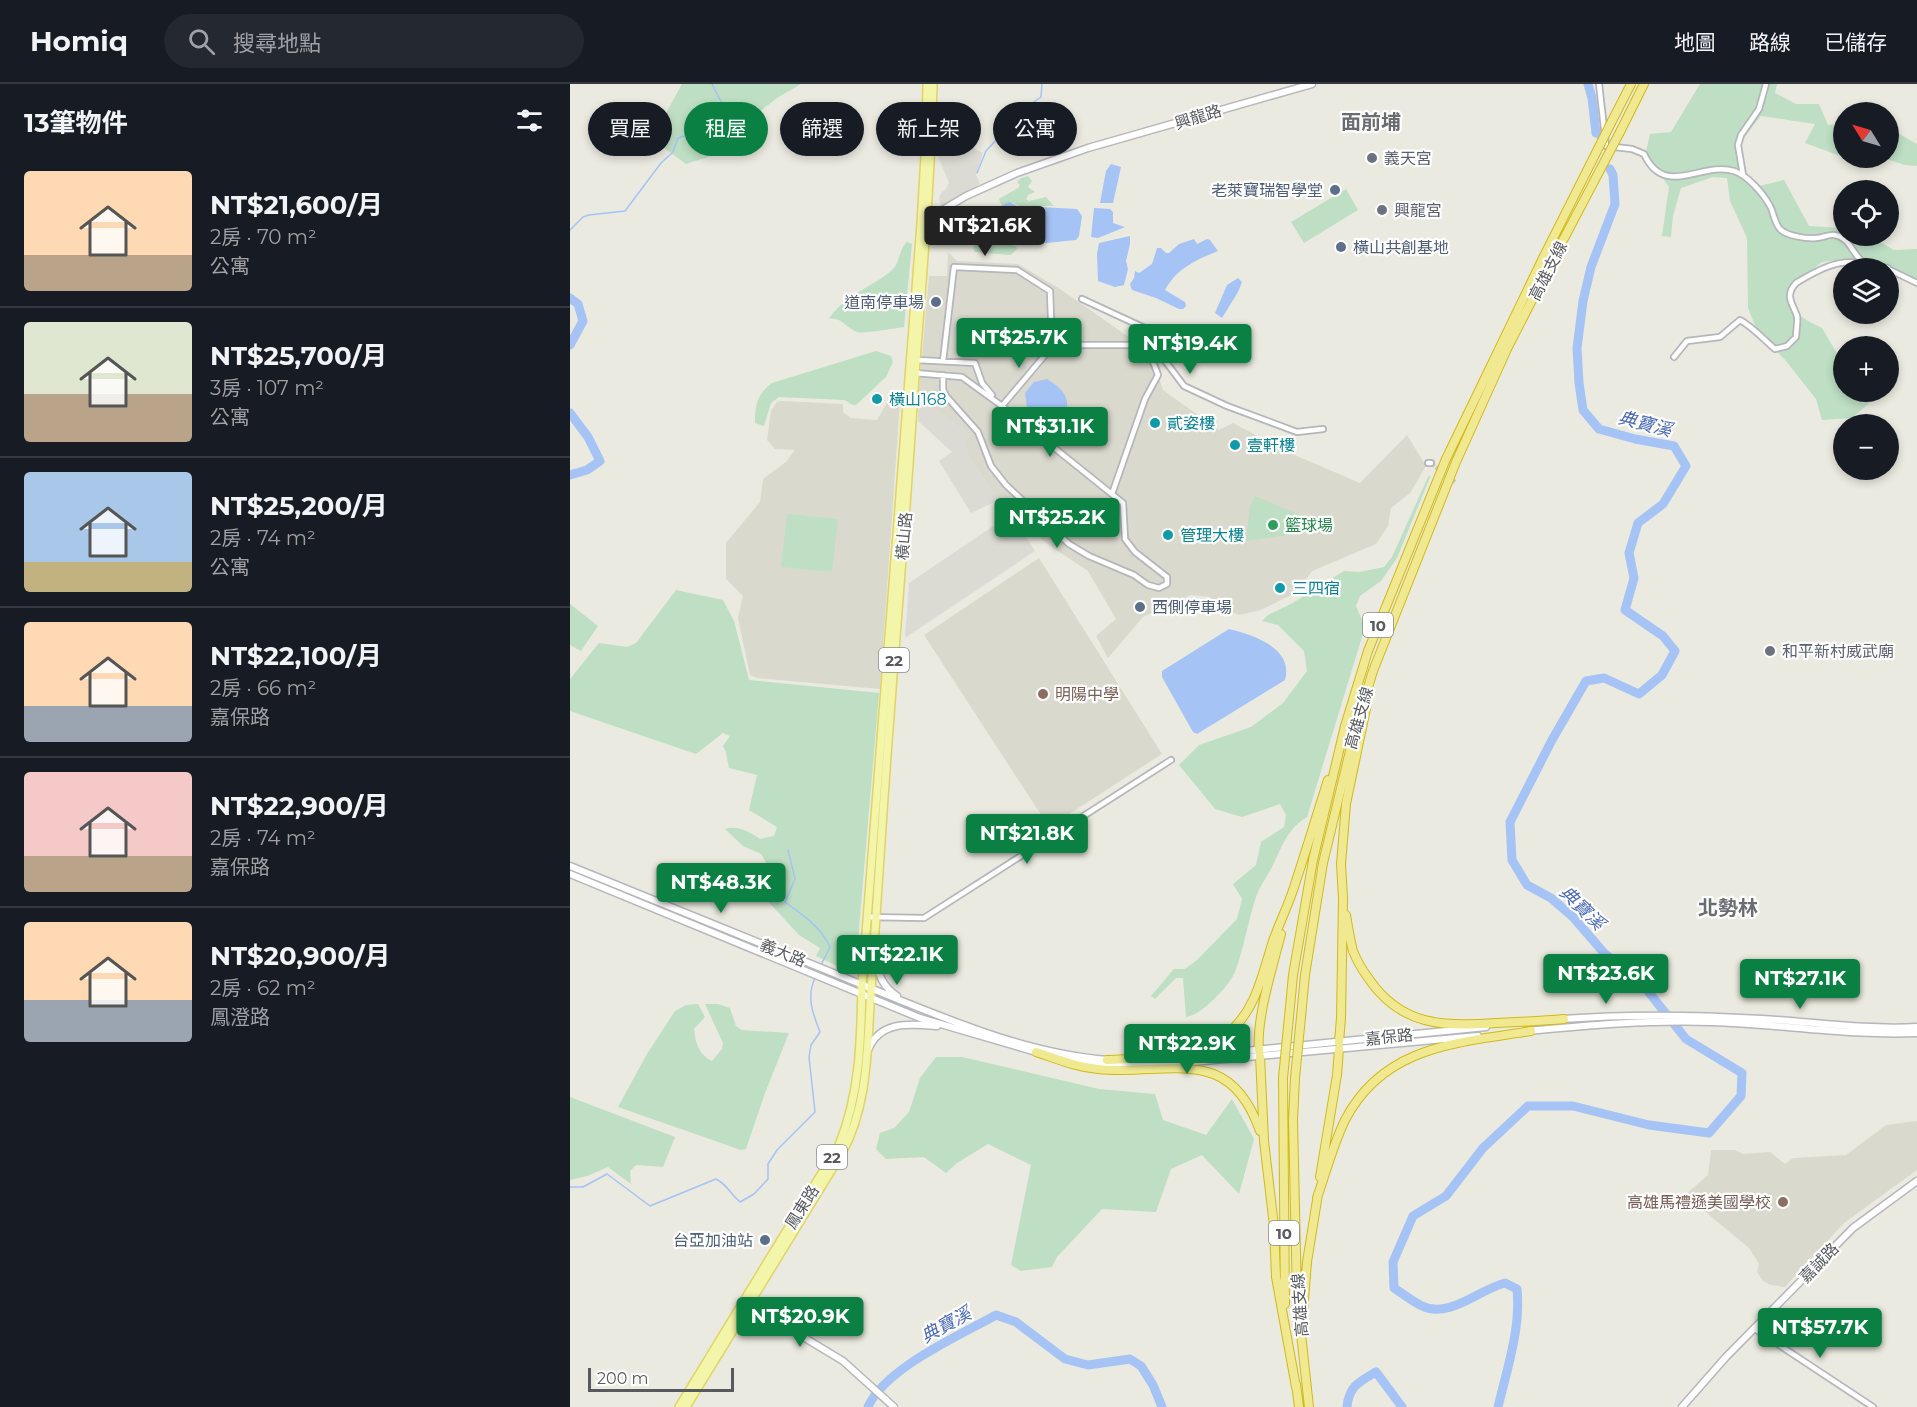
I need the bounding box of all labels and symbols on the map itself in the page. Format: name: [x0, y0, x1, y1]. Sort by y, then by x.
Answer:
street label: 興龍路: [1172, 101, 1224, 133]
north arrow: [1833, 102, 1899, 168]
district label: 面前埔: [1341, 110, 1401, 134]
place label: 義天宮: [1384, 149, 1432, 168]
marker: 義天宮: [1365, 151, 1379, 165]
place label: 老萊寶瑞智學堂: [1211, 181, 1323, 200]
marker: 老萊寶瑞智學堂: [1328, 183, 1342, 197]
place label: 興龍宮: [1394, 201, 1442, 220]
marker: 興龍宮: [1375, 203, 1389, 217]
pin: NT$21.6K: [923, 206, 1047, 257]
place label: 橫山共創基地: [1353, 238, 1449, 257]
street label: 高雄支線: [1525, 238, 1571, 304]
marker: 橫山共創基地: [1334, 240, 1348, 254]
place label: 道南停車場: [844, 293, 924, 312]
marker: 道南停車場: [929, 295, 943, 309]
pin: NT$25.7K: [957, 318, 1081, 369]
pin: NT$19.4K: [1128, 324, 1252, 375]
place label: 橫山168: [889, 390, 947, 409]
marker: 橫山168: [870, 392, 884, 406]
water label: 典寶溪: [1616, 406, 1677, 442]
pin: NT$31.1K: [988, 407, 1112, 458]
place label: 貳姿樓: [1167, 414, 1215, 433]
marker: 貳姿樓: [1148, 416, 1162, 430]
place label: 壹軒樓: [1247, 436, 1295, 455]
marker: 壹軒樓: [1228, 438, 1242, 452]
pin: NT$25.2K: [995, 498, 1119, 549]
street label: 橫山路: [892, 511, 916, 561]
place label: 籃球場: [1285, 516, 1333, 535]
marker: 籃球場: [1266, 518, 1280, 532]
place label: 管理大樓: [1180, 526, 1244, 545]
marker: 管理大樓: [1161, 528, 1175, 542]
place label: 三四宿: [1292, 579, 1340, 598]
marker: 三四宿: [1273, 581, 1287, 595]
place label: 西側停車場: [1152, 598, 1232, 617]
marker: 西側停車場: [1133, 600, 1147, 614]
road number: 10: [1363, 613, 1393, 637]
place label: 和平新村威武廟: [1782, 642, 1894, 661]
marker: 和平新村威武廟: [1763, 644, 1777, 658]
road number: 22: [879, 648, 909, 672]
place label: 明陽中學: [1055, 685, 1119, 704]
street label: 高雄支線: [1341, 685, 1377, 751]
marker: 明陽中學: [1036, 687, 1050, 701]
pin: NT$21.8K: [965, 814, 1089, 865]
pin: NT$48.3K: [659, 863, 783, 914]
water label: 典寶溪: [1555, 881, 1611, 937]
district label: 北勢林: [1698, 896, 1758, 920]
street label: 義大路: [757, 935, 809, 971]
pin: NT$22.1K: [835, 935, 959, 986]
pin: NT$23.6K: [1544, 954, 1668, 1005]
pin: NT$27.1K: [1738, 959, 1862, 1010]
pin: NT$22.9K: [1125, 1024, 1249, 1075]
street label: 嘉保路: [1364, 1025, 1414, 1049]
road number: 22: [817, 1145, 847, 1169]
street label: 鳳東路: [781, 1182, 823, 1232]
place label: 高雄馬禮遜美國學校: [1627, 1193, 1771, 1212]
marker: 高雄馬禮遜美國學校: [1776, 1195, 1790, 1209]
road number: 10: [1269, 1221, 1299, 1245]
place label: 台亞加油站: [673, 1231, 753, 1250]
marker: 台亞加油站: [758, 1233, 772, 1247]
street label: 嘉誠路: [1795, 1239, 1843, 1287]
street label: 高雄支線: [1288, 1272, 1312, 1338]
pin: NT$20.9K: [738, 1297, 862, 1348]
water label: 典寶溪: [917, 1301, 978, 1348]
pin: NT$57.7K: [1758, 1308, 1882, 1359]
scale bar: [588, 1365, 734, 1392]

